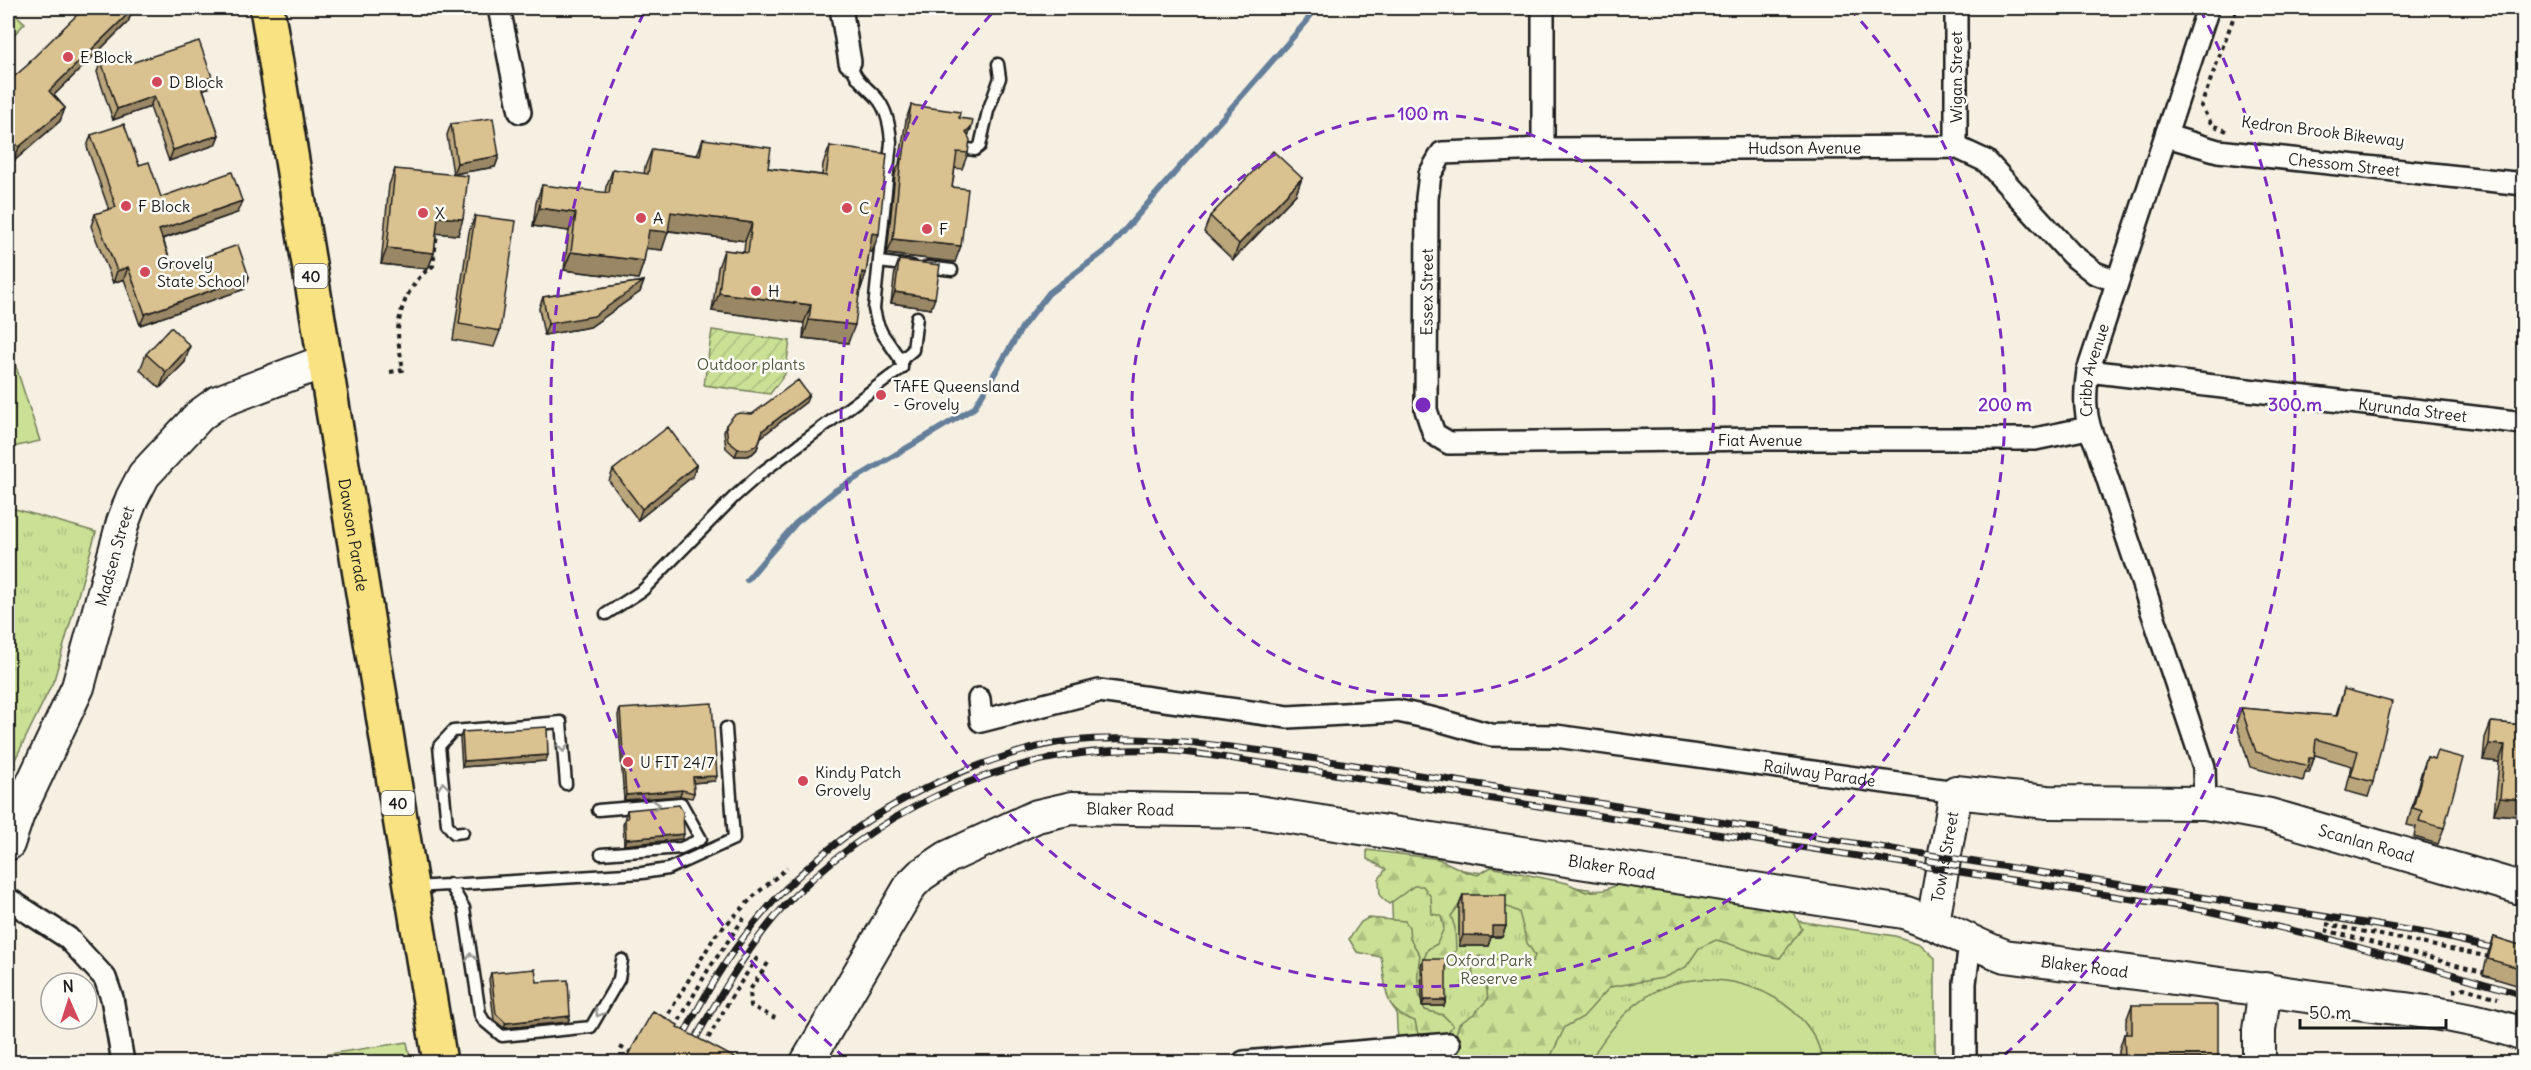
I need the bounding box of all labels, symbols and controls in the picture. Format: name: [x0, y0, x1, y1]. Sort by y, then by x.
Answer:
street label: Wigan Street: [1946, 30, 1966, 123]
place label: E Block: [80, 47, 133, 67]
marker: E Block: [61, 50, 75, 64]
place label: D Block: [169, 72, 224, 92]
marker: D Block: [150, 75, 164, 89]
text: 100 m: [1398, 102, 1449, 125]
street label: Kedron Brook Bikeway: [2240, 111, 2406, 151]
street label: Hudson Avenue: [1748, 137, 1861, 158]
street label: Chessom Street: [2287, 149, 2402, 181]
place label: F Block: [138, 196, 190, 216]
place label: C: [859, 198, 870, 218]
marker: F Block: [119, 199, 133, 213]
marker: C: [840, 201, 854, 215]
place label: X: [435, 203, 445, 223]
marker: X: [416, 206, 430, 220]
place label: A: [653, 208, 663, 228]
marker: A: [634, 211, 648, 225]
place label: F: [939, 219, 948, 239]
marker: F: [920, 222, 934, 236]
street label: Essex Street: [1416, 248, 1437, 336]
place label: Grovely State School: [157, 253, 246, 291]
road number: 40: [294, 264, 328, 288]
marker: Grovely State School: [138, 265, 152, 279]
place label: H: [768, 281, 780, 301]
marker: H: [749, 284, 763, 298]
street label: Cribb Avenue: [2076, 321, 2113, 418]
park label: Outdoor plants: [697, 354, 805, 374]
place label: TAFE Queensland - Grovely: [893, 376, 1020, 414]
marker: TAFE Queensland - Grovely: [874, 388, 888, 402]
text: 200 m: [1978, 393, 2032, 416]
text: 300 m: [2268, 393, 2322, 416]
street label: Kyrunda Street: [2357, 393, 2469, 426]
centre of rings: [1413, 395, 1433, 415]
street label: Fiat Avenue: [1718, 430, 1802, 450]
street label: Dawson Parade: [334, 477, 373, 593]
street label: Madsen Street: [91, 503, 138, 608]
one-way arrow: [556, 743, 569, 752]
place label: U FIT 24/7: [640, 752, 715, 772]
marker: U FIT 24/7: [621, 755, 635, 769]
street label: Railway Parade: [1762, 755, 1877, 791]
place label: Kindy Patch Grovely: [815, 762, 901, 800]
marker: Kindy Patch Grovely: [796, 774, 810, 788]
one-way arrow: [437, 781, 450, 791]
road number: 40: [382, 791, 414, 815]
street label: Blaker Road: [1086, 798, 1174, 820]
one-way arrow: [651, 799, 661, 812]
street label: Towns Street: [1927, 809, 1962, 904]
street label: Scanlan Road: [2316, 820, 2417, 866]
street label: Blaker Road: [1567, 850, 1657, 884]
park label: Oxford Park Reserve: [1446, 950, 1532, 988]
street label: Blaker Road: [2040, 951, 2129, 982]
one-way arrow: [466, 953, 478, 962]
north arrow: [39, 971, 99, 1031]
text: N: [62, 976, 74, 996]
scale bar: [2300, 992, 2446, 1030]
text: 50 m: [2309, 1001, 2351, 1024]
one-way arrow: [595, 1007, 607, 1017]

